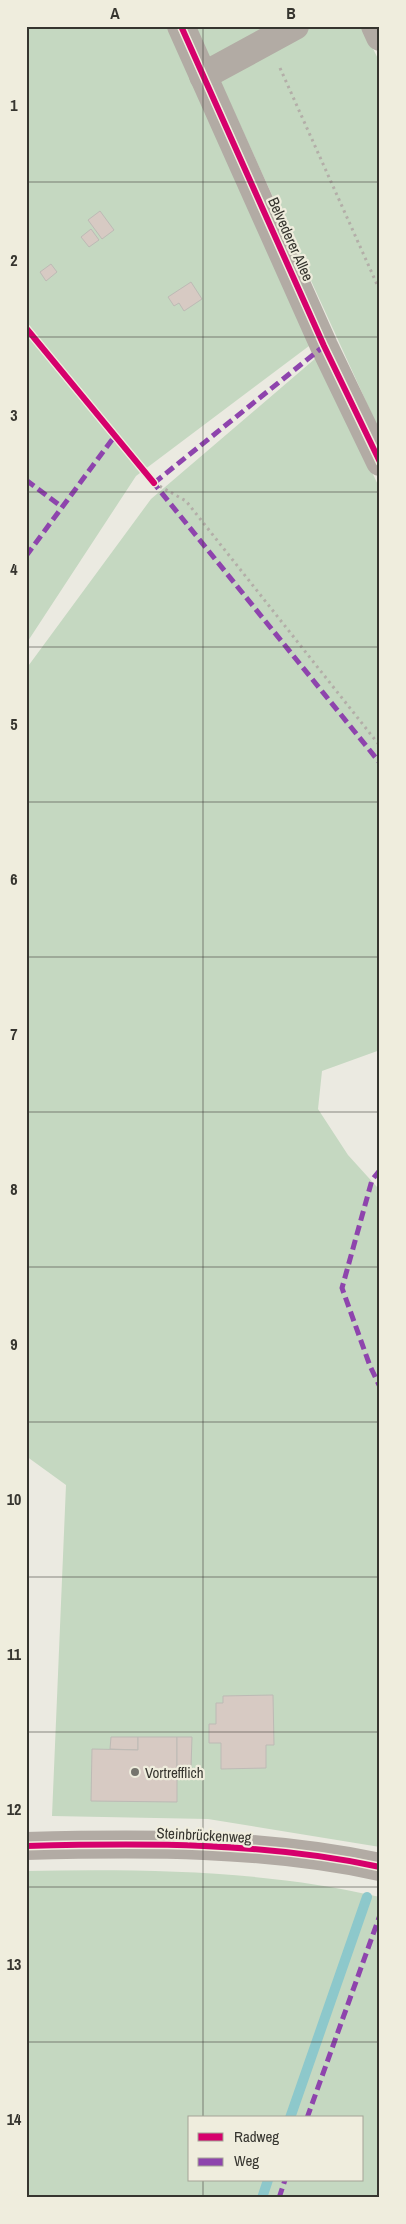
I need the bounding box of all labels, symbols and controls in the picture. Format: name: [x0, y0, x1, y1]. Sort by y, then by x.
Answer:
text: A: [110, 2, 120, 24]
text: B: [286, 2, 296, 24]
text: 1: [10, 94, 18, 116]
street label: Belvederer Allee: [263, 194, 319, 284]
text: 2: [10, 249, 18, 271]
text: 3: [10, 404, 18, 426]
text: 4: [10, 558, 18, 580]
text: 5: [10, 713, 18, 735]
text: 6: [10, 868, 18, 890]
text: 7: [10, 1023, 18, 1045]
text: 8: [10, 1178, 18, 1200]
text: 9: [10, 1333, 18, 1355]
text: 10: [7, 1488, 21, 1510]
text: 11: [7, 1643, 22, 1665]
place label: Vortrefflich: [145, 1762, 204, 1783]
marker: Vortrefflich: [129, 1766, 141, 1778]
text: 12: [7, 1798, 21, 1820]
street label: Steinbrückenweg: [156, 1822, 252, 1848]
text: 13: [7, 1953, 21, 1975]
text: 14: [7, 2108, 22, 2130]
legend: [188, 2116, 364, 2182]
text: Radweg: [234, 2126, 279, 2147]
text: Weg: [234, 2150, 259, 2171]

